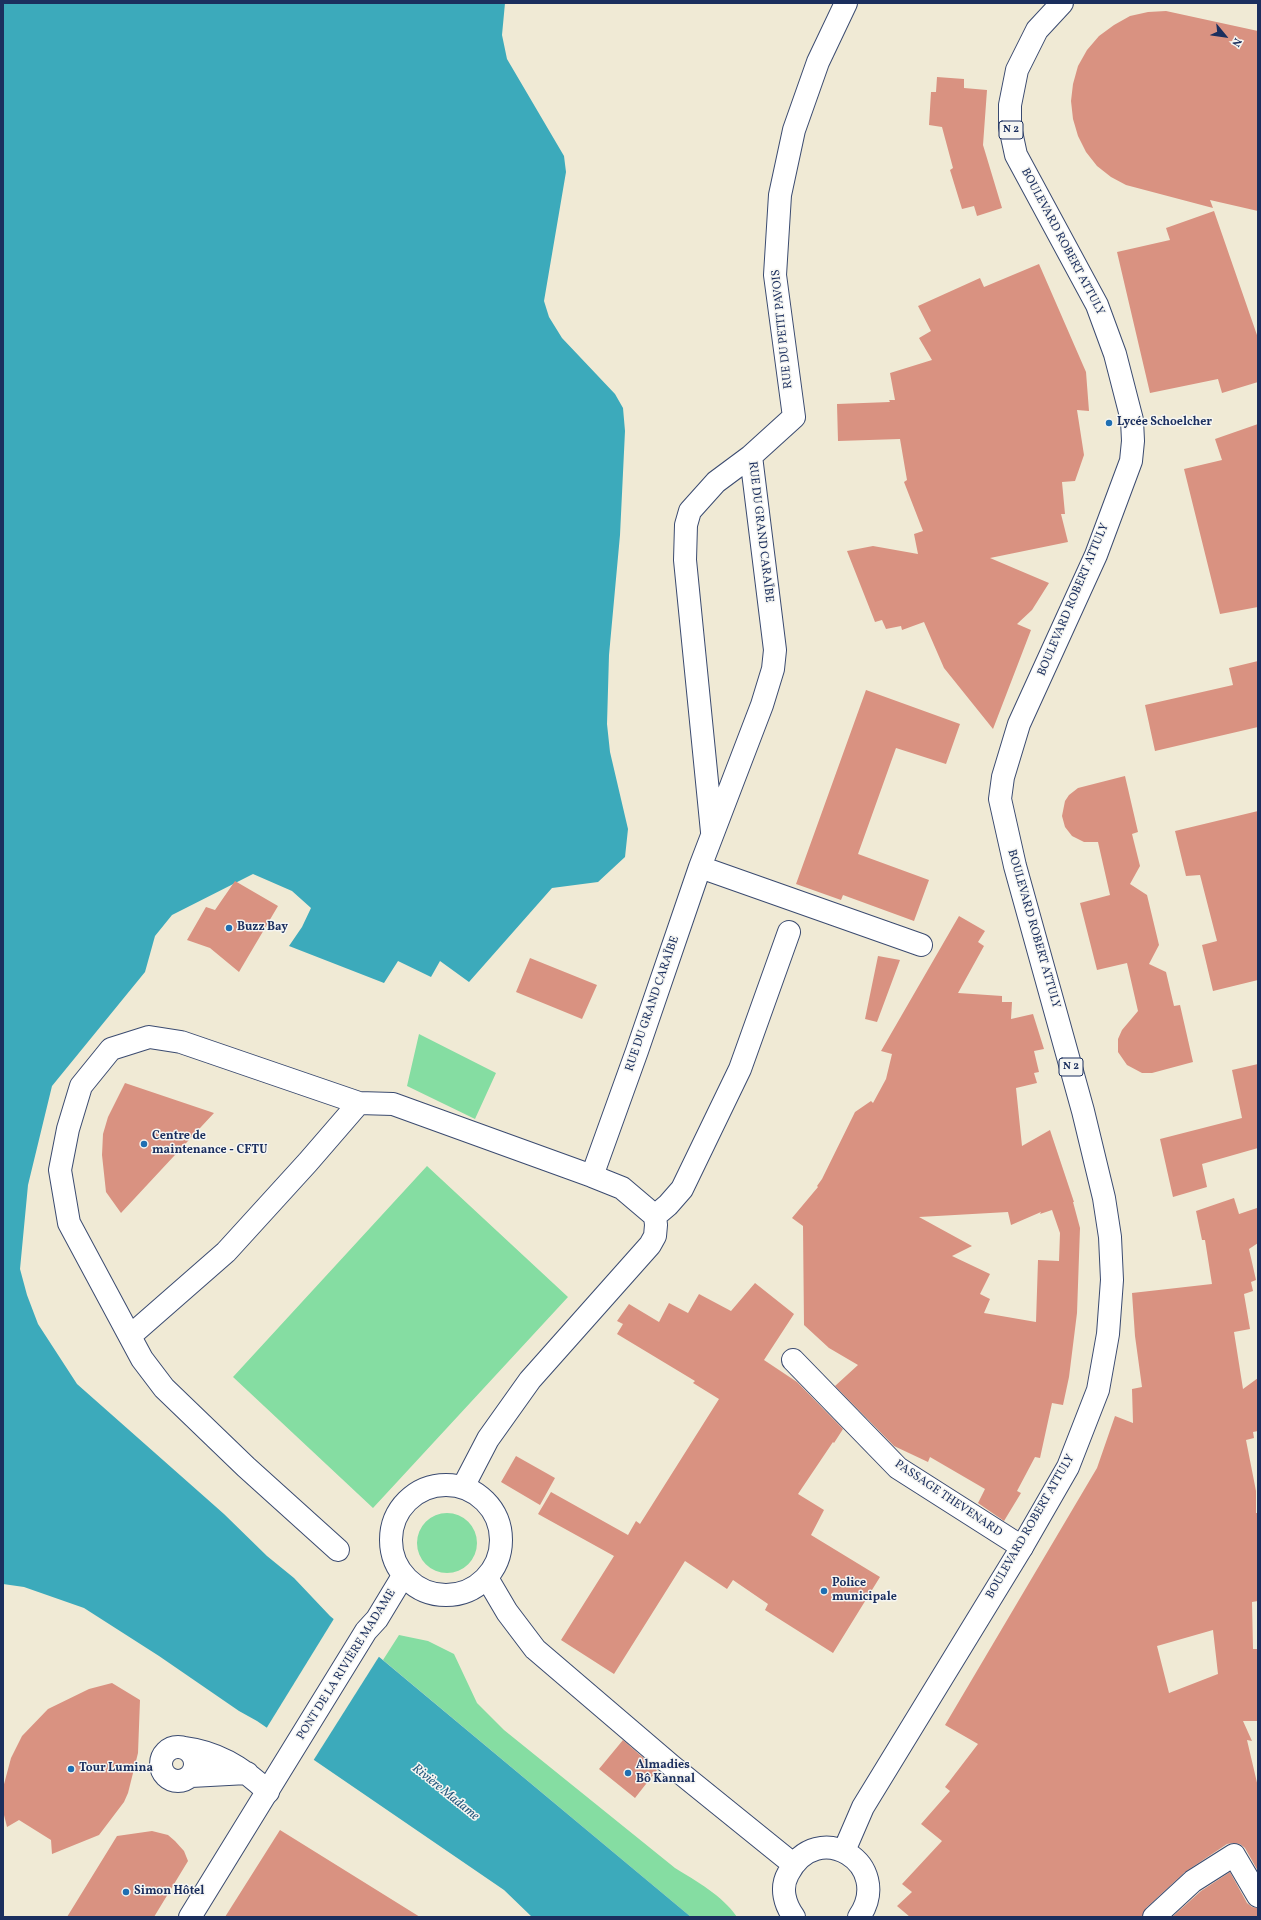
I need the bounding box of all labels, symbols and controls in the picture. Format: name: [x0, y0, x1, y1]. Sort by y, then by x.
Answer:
north arrow: [1205, 16, 1245, 56]
text: N: [1227, 35, 1244, 49]
road number: N 2: [999, 121, 1023, 139]
street label: BOULEVARD ROBERT ATTULY: [1017, 166, 1107, 318]
street label: RUE DU PETIT PAVOIS: [770, 269, 796, 389]
place label: Lycée Schoelcher: [1117, 416, 1212, 430]
marker: Lycée Schoelcher: [1104, 418, 1114, 428]
street label: RUE DU GRAND CARAÏBE: [744, 460, 776, 604]
street label: BOULEVARD ROBERT ATTULY: [1035, 521, 1113, 679]
street label: BOULEVARD ROBERT ATTULY: [1003, 848, 1063, 1010]
place label: Buzz Bay: [237, 921, 288, 935]
marker: Buzz Bay: [224, 923, 234, 933]
street label: RUE DU GRAND CARAÏBE: [623, 934, 683, 1074]
road number: N 2: [1059, 1058, 1083, 1076]
place label: Centre de maintenance - CFTU: [152, 1130, 267, 1158]
marker: Centre de maintenance - CFTU: [139, 1139, 149, 1149]
street label: BOULEVARD ROBERT ATTULY: [984, 1452, 1078, 1602]
street label: PASSAGE THEVENARD: [891, 1458, 1005, 1540]
place label: Police municipale: [832, 1577, 897, 1605]
marker: Police municipale: [819, 1586, 829, 1596]
street label: PONT DE LA RIVIÈRE MADAME: [295, 1587, 399, 1743]
place label: Almadies Bô Kannal: [636, 1759, 695, 1787]
water label: Rivière Madame: [408, 1761, 482, 1825]
place label: Tour Lumina: [79, 1762, 153, 1776]
marker: Tour Lumina: [66, 1764, 76, 1774]
marker: Almadies Bô Kannal: [623, 1768, 633, 1778]
place label: Simon Hôtel: [134, 1885, 204, 1899]
marker: Simon Hôtel: [121, 1887, 131, 1897]

